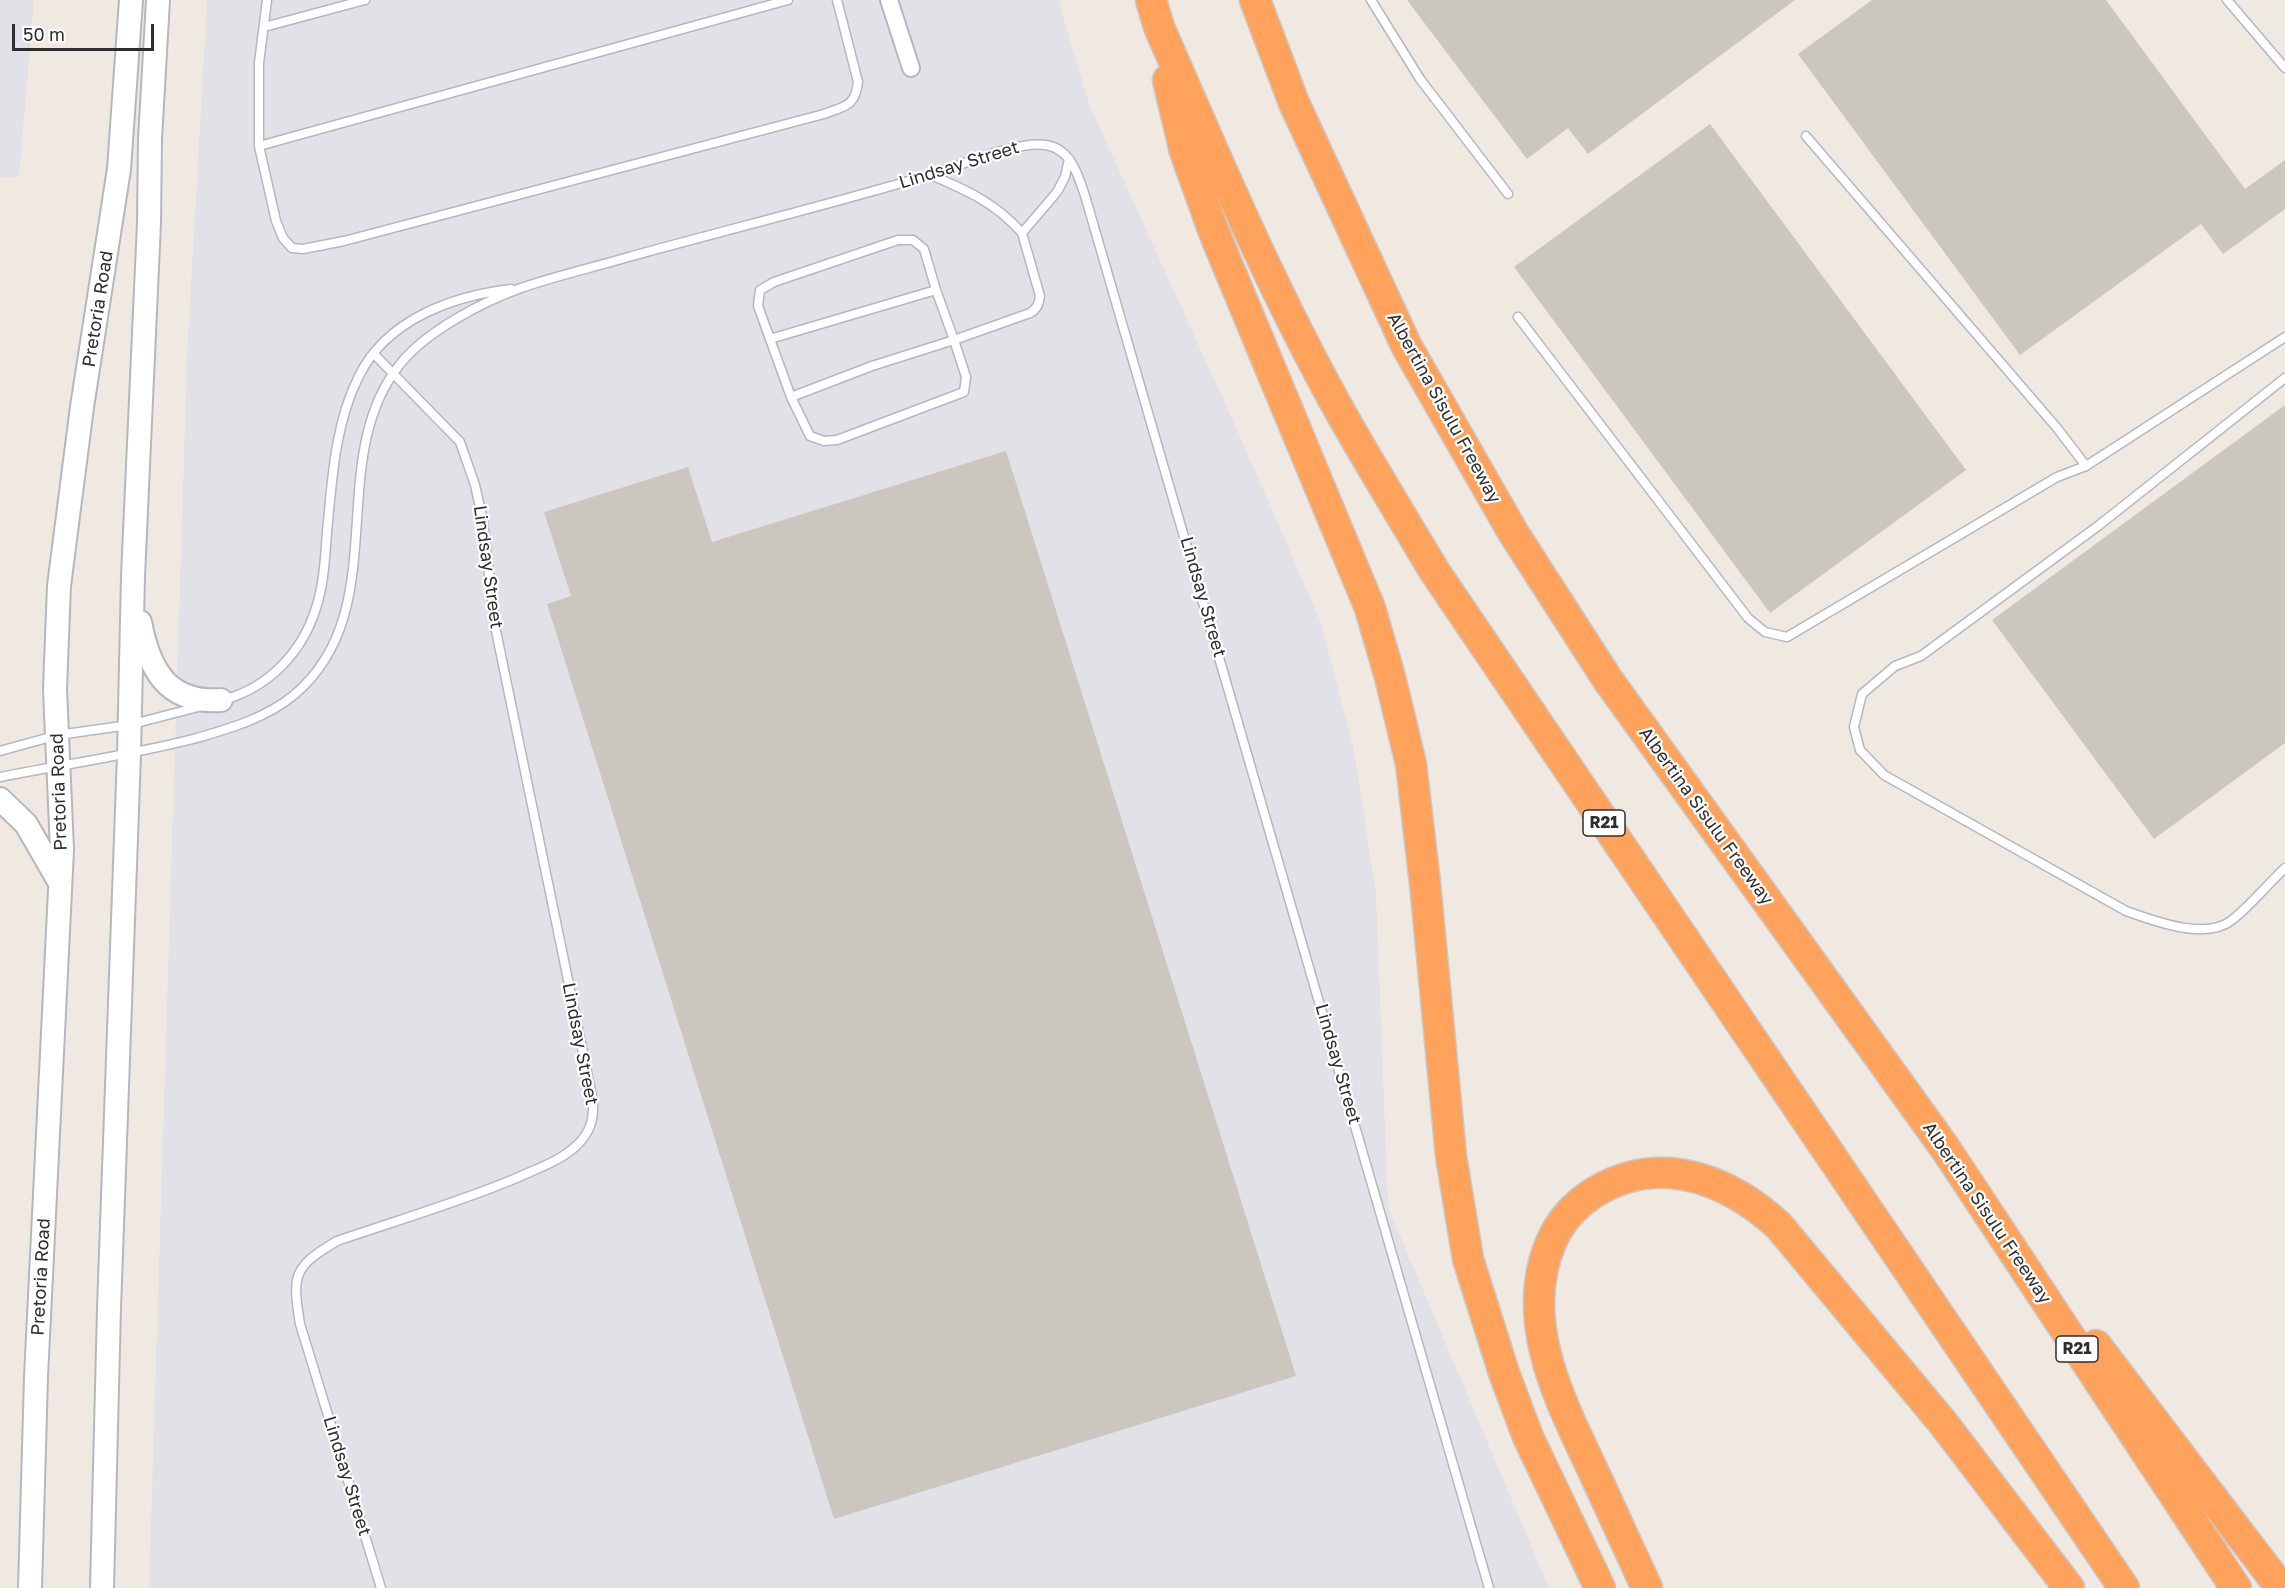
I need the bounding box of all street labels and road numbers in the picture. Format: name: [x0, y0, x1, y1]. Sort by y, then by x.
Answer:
street label: Lindsay Street: [896, 136, 1022, 194]
street label: Pretoria Road: [78, 249, 118, 369]
street label: Albertina Sisulu Freeway: [1383, 309, 1505, 507]
street label: Lindsay Street: [469, 504, 507, 630]
street label: Lindsay Street: [1175, 534, 1231, 660]
street label: Albertina Sisulu Freeway: [1634, 723, 1778, 909]
street label: Pretoria Road: [46, 733, 72, 851]
road number: R21: [1583, 810, 1625, 836]
street label: Lindsay Street: [558, 981, 602, 1107]
street label: Lindsay Street: [1310, 1001, 1366, 1127]
street label: Albertina Sisulu Freeway: [1918, 1118, 2056, 1308]
street label: Pretoria Road: [27, 1218, 55, 1336]
road number: R21: [2056, 1336, 2098, 1362]
street label: Lindsay Street: [318, 1413, 376, 1539]

